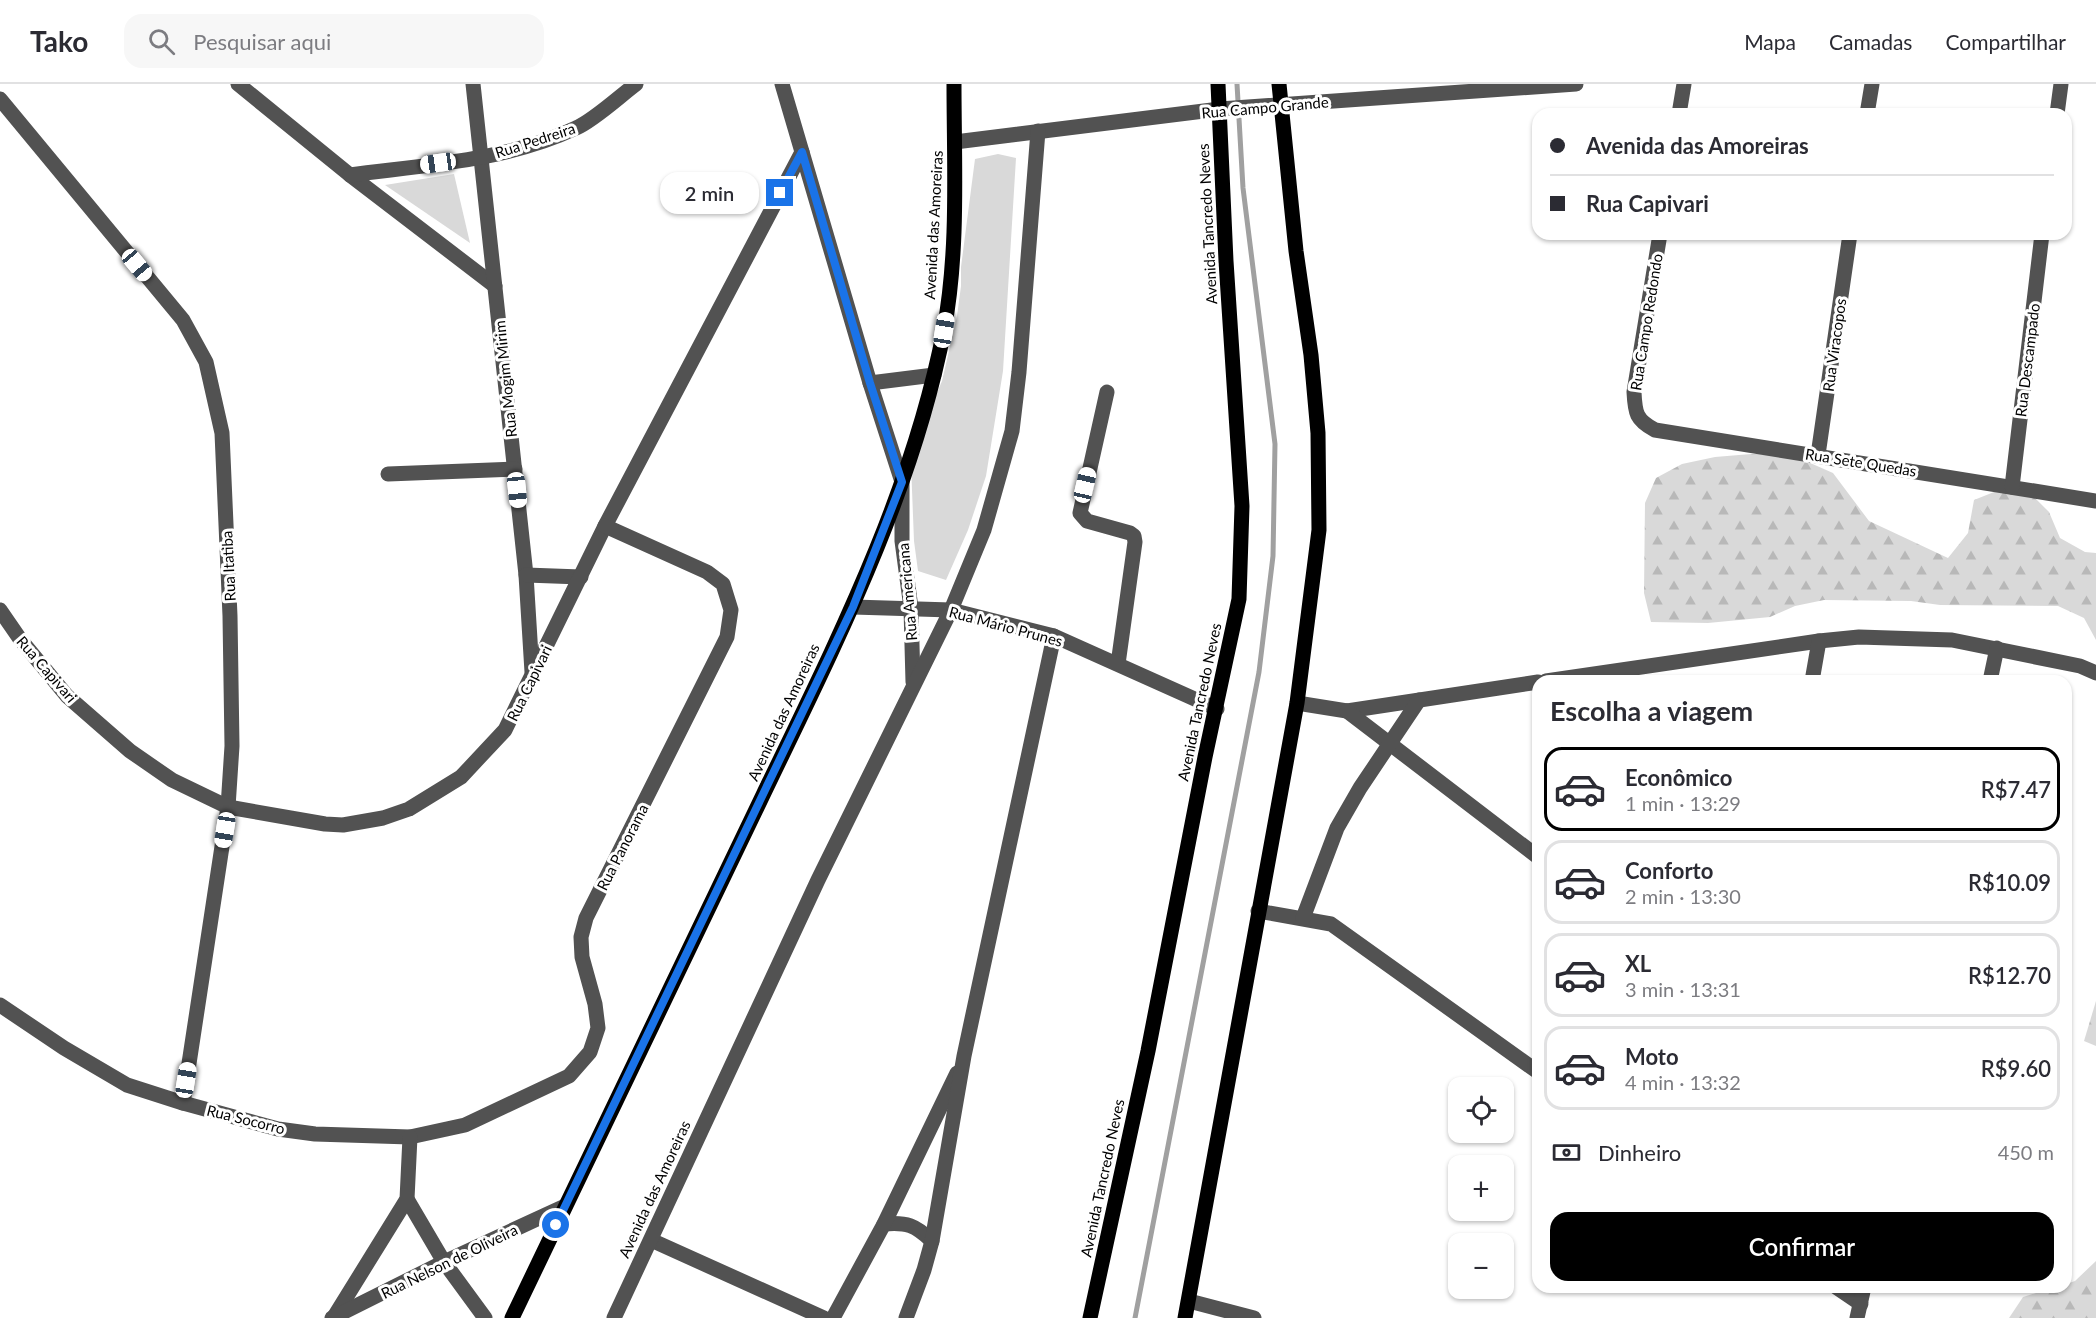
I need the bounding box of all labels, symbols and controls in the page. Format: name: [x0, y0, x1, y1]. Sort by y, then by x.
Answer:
search box: [124, 14, 544, 68]
text: Tako: [30, 24, 88, 58]
icon: search: [145, 25, 178, 58]
text: Pesquisar aqui: [193, 28, 331, 55]
text: Mapa: [1744, 29, 1796, 54]
text: Camadas: [1829, 29, 1912, 54]
text: Compartilhar: [1945, 29, 2066, 54]
street label: Rua Campo Grande: [1201, 92, 1329, 122]
street label: Rua Pedreira: [493, 119, 577, 161]
text: Avenida das Amoreiras: [1586, 132, 1809, 159]
street label: Avenida Tancredo Neves: [1194, 143, 1220, 305]
street label: Avenida das Amoreiras: [920, 150, 946, 300]
car: [419, 152, 457, 174]
callout: 2 min: [660, 172, 759, 214]
route end: [766, 179, 793, 206]
text: 2 min: [685, 181, 734, 205]
text: Rua Capivari: [1586, 190, 1709, 217]
car: [119, 245, 155, 285]
street label: Rua Campo Redondo: [1626, 252, 1666, 392]
street label: Rua Viracopos: [1819, 297, 1849, 393]
street label: Rua Descampado: [2011, 302, 2043, 418]
car: [932, 311, 956, 349]
street label: Rua Mogim Mirim: [490, 320, 520, 438]
street label: Rua Sete Quedas: [1804, 444, 1918, 480]
car: [1072, 465, 1098, 505]
car: [506, 471, 528, 509]
street label: Rua Itatiba: [217, 530, 239, 602]
street label: Rua Americana: [894, 542, 920, 642]
street label: Rua Mário Prunes: [947, 602, 1065, 650]
street label: Avenida Tancredo Neves: [1173, 621, 1225, 783]
street label: Rua Capivari: [13, 632, 81, 706]
street label: Avenida das Amoreiras: [743, 641, 823, 783]
street label: Rua Capivari: [503, 642, 555, 724]
text: Escolha a viagem: [1550, 694, 1753, 727]
icon: car: [1553, 762, 1607, 816]
text: Econômico: [1625, 764, 1732, 791]
text: R$7.47: [1981, 776, 2051, 803]
text: 1 min · 13:29: [1625, 791, 1741, 815]
street label: Rua Panorama: [593, 801, 651, 893]
car: [213, 811, 237, 849]
icon: car: [1553, 855, 1607, 909]
text: Conforto: [1625, 857, 1713, 884]
text: R$10.09: [1968, 869, 2051, 896]
text: 2 min · 13:30: [1625, 884, 1741, 908]
icon: car: [1553, 948, 1607, 1002]
text: XL: [1625, 950, 1651, 977]
text: R$12.70: [1968, 962, 2051, 989]
text: 3 min · 13:31: [1625, 977, 1741, 1001]
icon: car: [1553, 1041, 1607, 1095]
text: Moto: [1625, 1043, 1679, 1070]
text: R$9.60: [1981, 1055, 2051, 1082]
car: [174, 1061, 198, 1099]
text: 4 min · 13:32: [1625, 1070, 1741, 1094]
map controls: [1448, 1077, 1514, 1299]
button: locate: [1448, 1077, 1514, 1143]
street label: Avenida Tancredo Neves: [1076, 1097, 1128, 1259]
street label: Rua Socorro: [205, 1101, 287, 1137]
street label: Avenida das Amoreiras: [614, 1118, 694, 1260]
icon: cash: [1550, 1136, 1583, 1169]
text: Dinheiro: [1598, 1139, 1681, 1166]
text: 450 m: [1998, 1140, 2054, 1164]
button: +: [1448, 1155, 1514, 1221]
route start: [542, 1211, 569, 1238]
button: Confirmar: [1550, 1212, 2054, 1281]
street label: Rua Nelson de Oliveira: [378, 1220, 520, 1302]
button: −: [1448, 1233, 1514, 1299]

